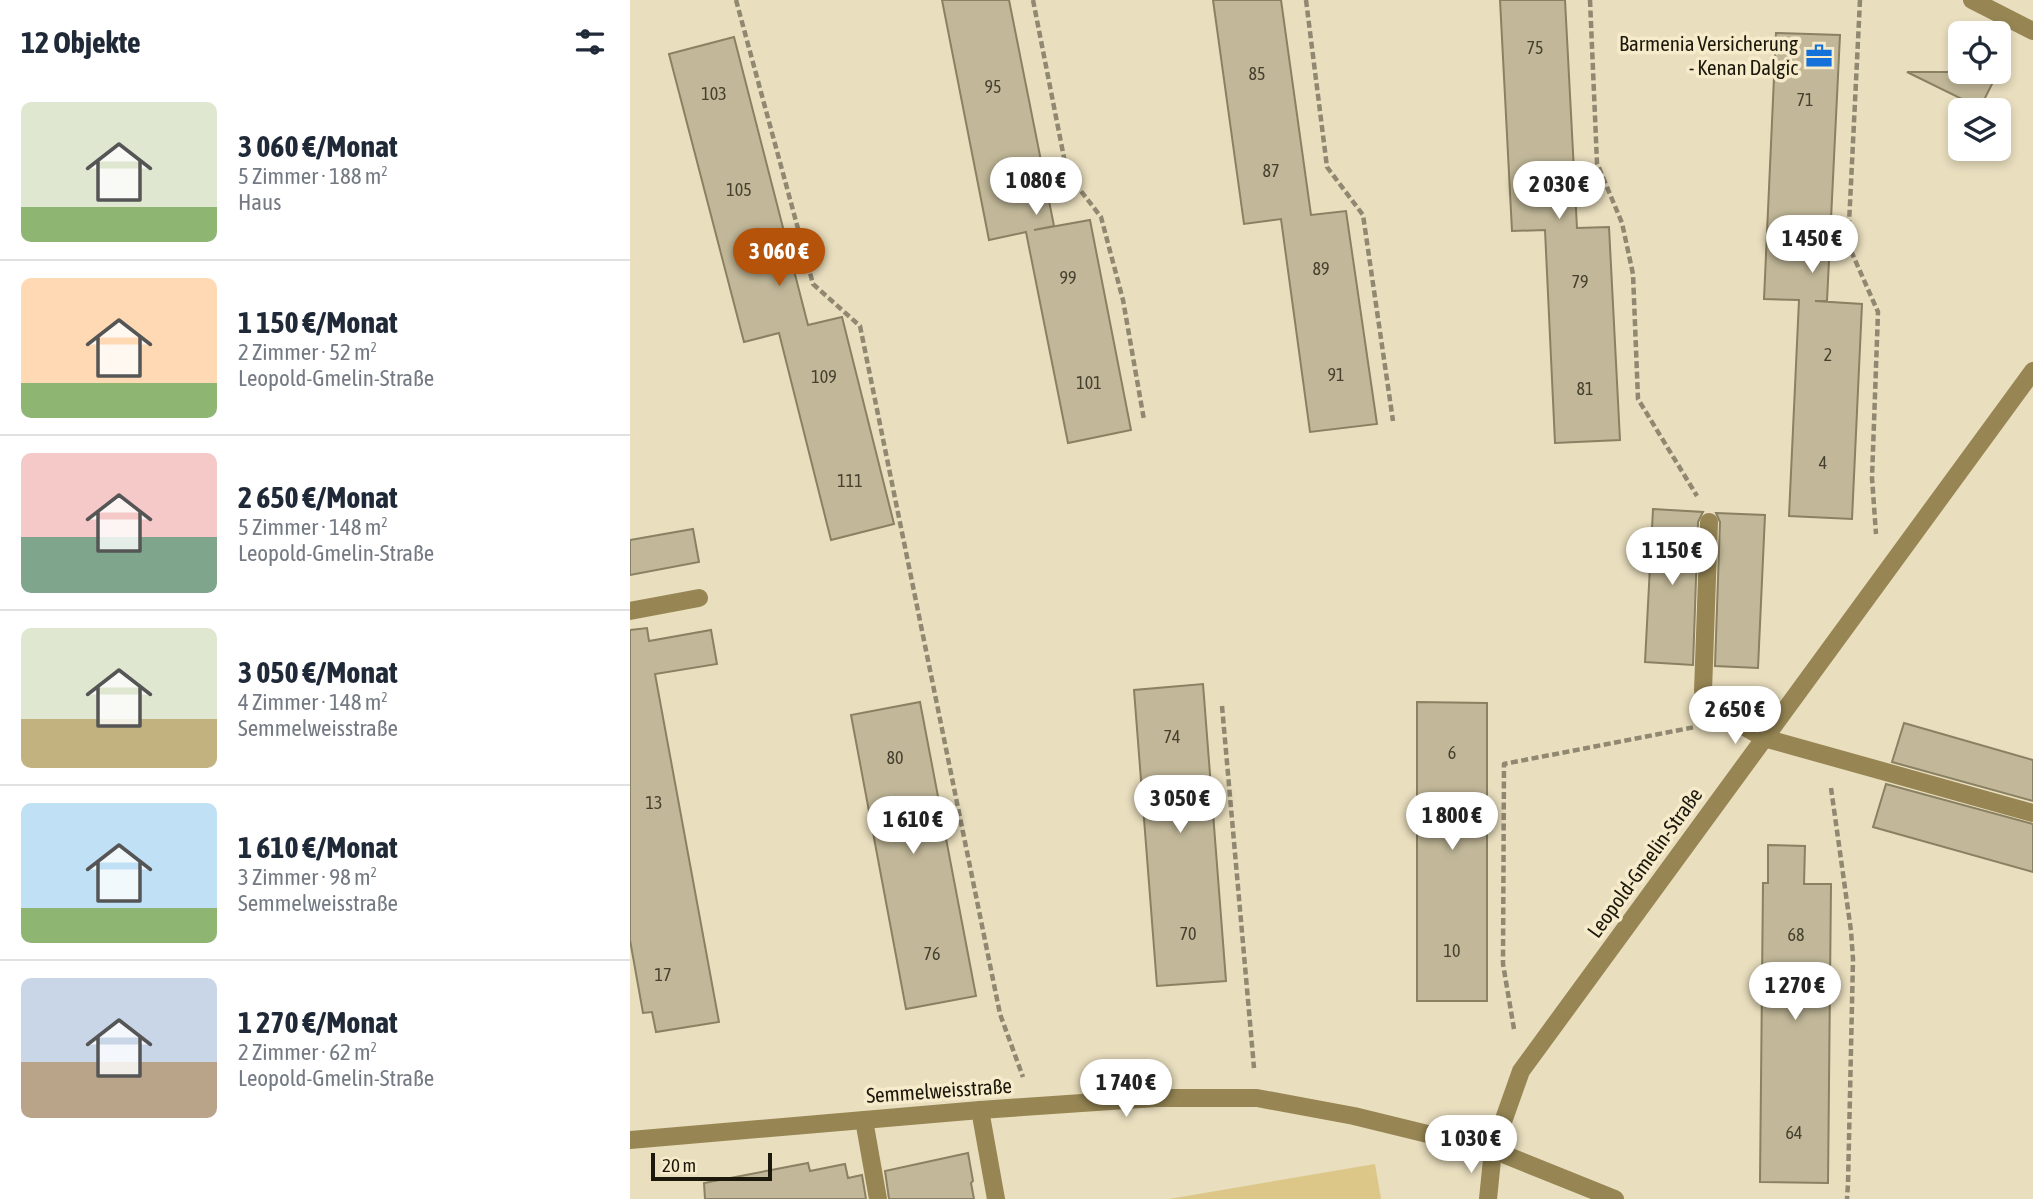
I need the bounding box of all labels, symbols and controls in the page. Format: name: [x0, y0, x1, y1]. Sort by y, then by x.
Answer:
map controls: [1948, 21, 2011, 161]
button: locate: [1948, 21, 2011, 84]
icon: filters: [571, 23, 609, 61]
text: 12 Objekte: [21, 25, 141, 59]
place label: Barmenia Versicherung - Kenan Dalgic: [1619, 31, 1798, 79]
house number: 75: [1527, 37, 1543, 58]
office icon: Barmenia Versicherung - Kenan Dalgic: [1804, 41, 1834, 71]
house number: 85: [1249, 63, 1265, 84]
house number: 95: [985, 76, 1001, 97]
house number: 103: [701, 83, 727, 104]
house number: 71: [1797, 89, 1813, 110]
button: layers: [1948, 98, 2011, 161]
text: 3 060 €/Monat: [238, 129, 398, 163]
icon: home: [77, 130, 161, 214]
pin: 1 080 €: [971, 158, 1101, 217]
house number: 87: [1263, 160, 1279, 181]
pin: 2 030 €: [1494, 162, 1624, 221]
text: 5 Zimmer · 188 m²: [238, 163, 388, 189]
text: 1 080 €: [1006, 167, 1066, 193]
text: 2 030 €: [1529, 171, 1589, 197]
house number: 105: [726, 179, 752, 200]
text: Haus: [238, 189, 281, 215]
pin: 1 450 €: [1747, 216, 1877, 275]
text: 1 450 €: [1782, 225, 1842, 251]
pin: 3 060 €: [714, 229, 844, 288]
text: 3 060 €: [749, 238, 809, 264]
house number: 89: [1313, 258, 1329, 279]
house number: 99: [1060, 267, 1076, 288]
house number: 79: [1572, 271, 1588, 292]
text: 1 150 €/Monat: [238, 305, 398, 339]
icon: home: [77, 306, 161, 390]
text: 2 Zimmer · 52 m²: [238, 339, 377, 365]
house number: 2: [1824, 344, 1832, 365]
house number: 91: [1328, 364, 1344, 385]
text: Leopold-Gmelin-Straße: [238, 365, 434, 391]
house number: 109: [811, 366, 837, 387]
house number: 101: [1076, 372, 1102, 393]
house number: 81: [1577, 378, 1593, 399]
house number: 4: [1819, 452, 1827, 473]
house number: 111: [837, 470, 863, 491]
text: 2 650 €/Monat: [238, 480, 398, 514]
icon: home: [77, 481, 161, 565]
text: 5 Zimmer · 148 m²: [238, 514, 388, 540]
pin: 1 150 €: [1607, 528, 1737, 587]
text: 1 150 €: [1642, 537, 1702, 563]
text: Leopold-Gmelin-Straße: [238, 540, 434, 566]
text: 3 050 €/Monat: [238, 655, 398, 689]
icon: home: [77, 656, 161, 740]
pin: 2 650 €: [1670, 686, 1800, 746]
text: 4 Zimmer · 148 m²: [238, 689, 388, 715]
text: 2 650 €: [1705, 696, 1765, 722]
text: Semmelweisstraße: [238, 715, 398, 741]
house number: 74: [1164, 726, 1180, 747]
house number: 6: [1448, 742, 1456, 763]
house number: 80: [887, 747, 903, 768]
pin: 3 050 €: [1115, 776, 1245, 835]
street label: Leopold-Gmelin-Straße: [1582, 783, 1707, 942]
text: 3 050 €: [1150, 785, 1210, 811]
house number: 13: [646, 792, 662, 813]
pin: 1 800 €: [1387, 792, 1517, 852]
pin: 1 610 €: [848, 796, 978, 856]
text: 1 800 €: [1422, 802, 1482, 828]
text: 1 610 €: [883, 806, 943, 832]
text: 1 610 €/Monat: [238, 830, 398, 864]
icon: home: [77, 831, 161, 915]
text: 3 Zimmer · 98 m²: [238, 864, 377, 890]
text: Semmelweisstraße: [238, 890, 398, 916]
house number: 70: [1180, 923, 1196, 944]
house number: 68: [1788, 924, 1804, 945]
house number: 10: [1444, 940, 1460, 961]
house number: 76: [924, 943, 940, 964]
pin: 1 270 €: [1730, 962, 1860, 1022]
house number: 17: [655, 964, 671, 985]
text: 1 270 €: [1765, 972, 1825, 998]
text: 1 270 €/Monat: [238, 1005, 398, 1039]
icon: home: [77, 1006, 161, 1090]
text: 2 Zimmer · 62 m²: [238, 1039, 377, 1065]
pin: 1 740 €: [1061, 1060, 1191, 1119]
text: Leopold-Gmelin-Straße: [238, 1065, 434, 1091]
text: 1 740 €: [1096, 1069, 1156, 1095]
street label: Semmelweisstraße: [865, 1073, 1013, 1107]
pin: 1 030 €: [1406, 1116, 1536, 1175]
house number: 64: [1786, 1122, 1802, 1143]
text: 1 030 €: [1441, 1125, 1501, 1151]
scale bar: [651, 1150, 772, 1182]
text: 20 m: [662, 1154, 696, 1176]

